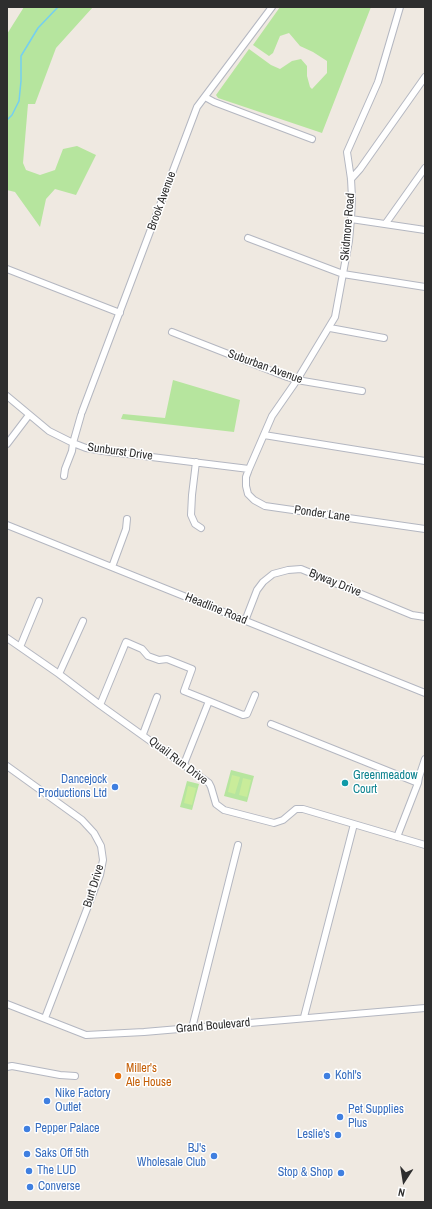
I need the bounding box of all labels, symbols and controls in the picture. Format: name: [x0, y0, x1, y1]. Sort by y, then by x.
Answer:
street label: Brook Avenue: [145, 170, 179, 232]
street label: Skidmore Road: [338, 192, 358, 262]
street label: Suburban Avenue: [226, 347, 304, 387]
street label: Sunburst Drive: [87, 440, 153, 464]
street label: Ponder Lane: [293, 503, 351, 525]
street label: Byway Drive: [307, 566, 363, 600]
street label: Headline Road: [183, 590, 249, 628]
street label: Quail Run Drive: [145, 734, 211, 788]
place label: Greenmeadow Court: [353, 769, 418, 797]
place label: Dancejock Productions Ltd: [38, 773, 107, 801]
marker: Greenmeadow Court: [340, 778, 350, 788]
marker: Dancejock Productions Ltd: [110, 782, 120, 792]
street label: Burt Drive: [81, 863, 107, 909]
street label: Grand Boulevard: [175, 1016, 251, 1036]
place label: Miller's Ale House: [126, 1062, 171, 1090]
place label: Kohl's: [335, 1069, 361, 1083]
marker: Miller's Ale House: [113, 1071, 123, 1081]
marker: Kohl's: [322, 1071, 332, 1081]
place label: Nike Factory Outlet: [55, 1087, 110, 1115]
marker: Nike Factory Outlet: [42, 1096, 52, 1106]
place label: Pet Supplies Plus: [348, 1103, 404, 1131]
marker: Pet Supplies Plus: [335, 1112, 345, 1122]
place label: Pepper Palace: [35, 1122, 100, 1136]
marker: Pepper Palace: [22, 1124, 32, 1134]
place label: Leslie's: [297, 1128, 330, 1142]
marker: Leslie's: [333, 1130, 343, 1140]
place label: BJ's Wholesale Club: [137, 1142, 206, 1170]
place label: Saks Off 5th: [35, 1147, 89, 1161]
marker: Saks Off 5th: [22, 1149, 32, 1159]
marker: BJ's Wholesale Club: [209, 1151, 219, 1161]
north arrow: [384, 1161, 424, 1201]
place label: The LUD: [37, 1164, 76, 1178]
marker: The LUD: [24, 1166, 34, 1176]
place label: Stop & Shop: [278, 1166, 333, 1180]
marker: Stop & Shop: [336, 1168, 346, 1178]
place label: Converse: [38, 1180, 80, 1194]
marker: Converse: [25, 1182, 35, 1192]
text: N: [397, 1185, 406, 1200]

